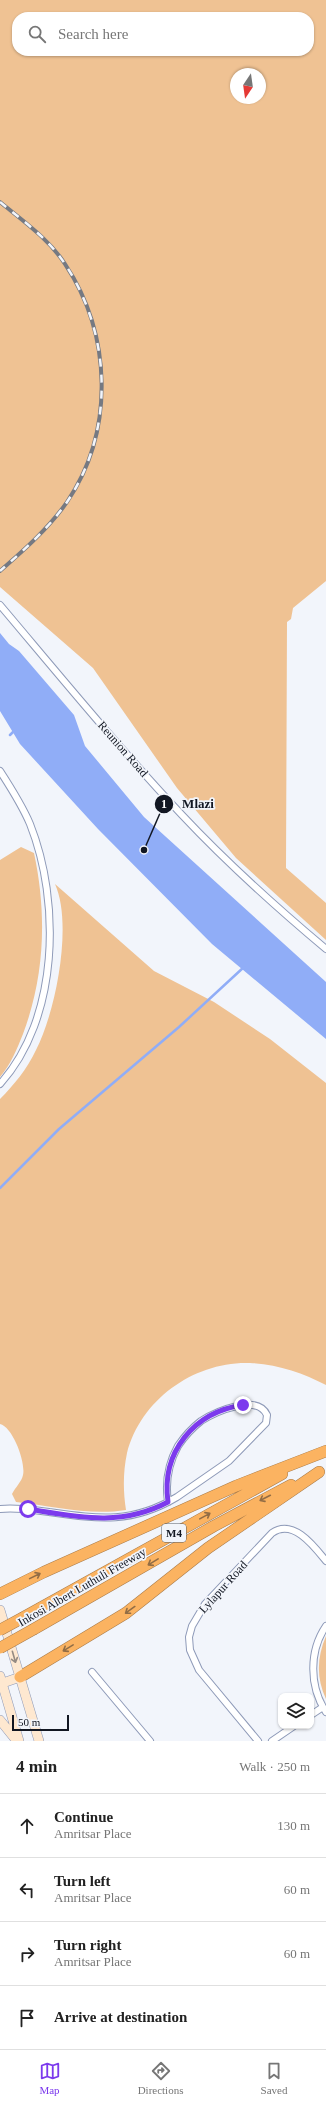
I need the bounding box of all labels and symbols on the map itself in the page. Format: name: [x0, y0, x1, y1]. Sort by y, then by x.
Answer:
north arrow: [230, 68, 266, 104]
street label: Reunion Road: [95, 718, 151, 780]
callout: Mlazi: [154, 791, 222, 816]
text: Mlazi: [182, 796, 214, 811]
text: 1: [161, 797, 167, 811]
route end: [234, 1396, 252, 1414]
one-way arrow: [260, 1494, 272, 1502]
route start: [19, 1500, 37, 1518]
one-way arrow: [198, 1512, 210, 1519]
road number: M4: [162, 1524, 186, 1542]
street label: Inkosi Albert Luthuli Freeway: [15, 1545, 149, 1629]
street label: Lylapur Road: [196, 1558, 250, 1616]
one-way arrow: [147, 1559, 159, 1567]
one-way arrow: [29, 1572, 41, 1580]
one-way arrow: [124, 1606, 135, 1614]
one-way arrow: [62, 1644, 74, 1652]
one-way arrow: [11, 1650, 18, 1663]
scale bar: [12, 1713, 69, 1732]

